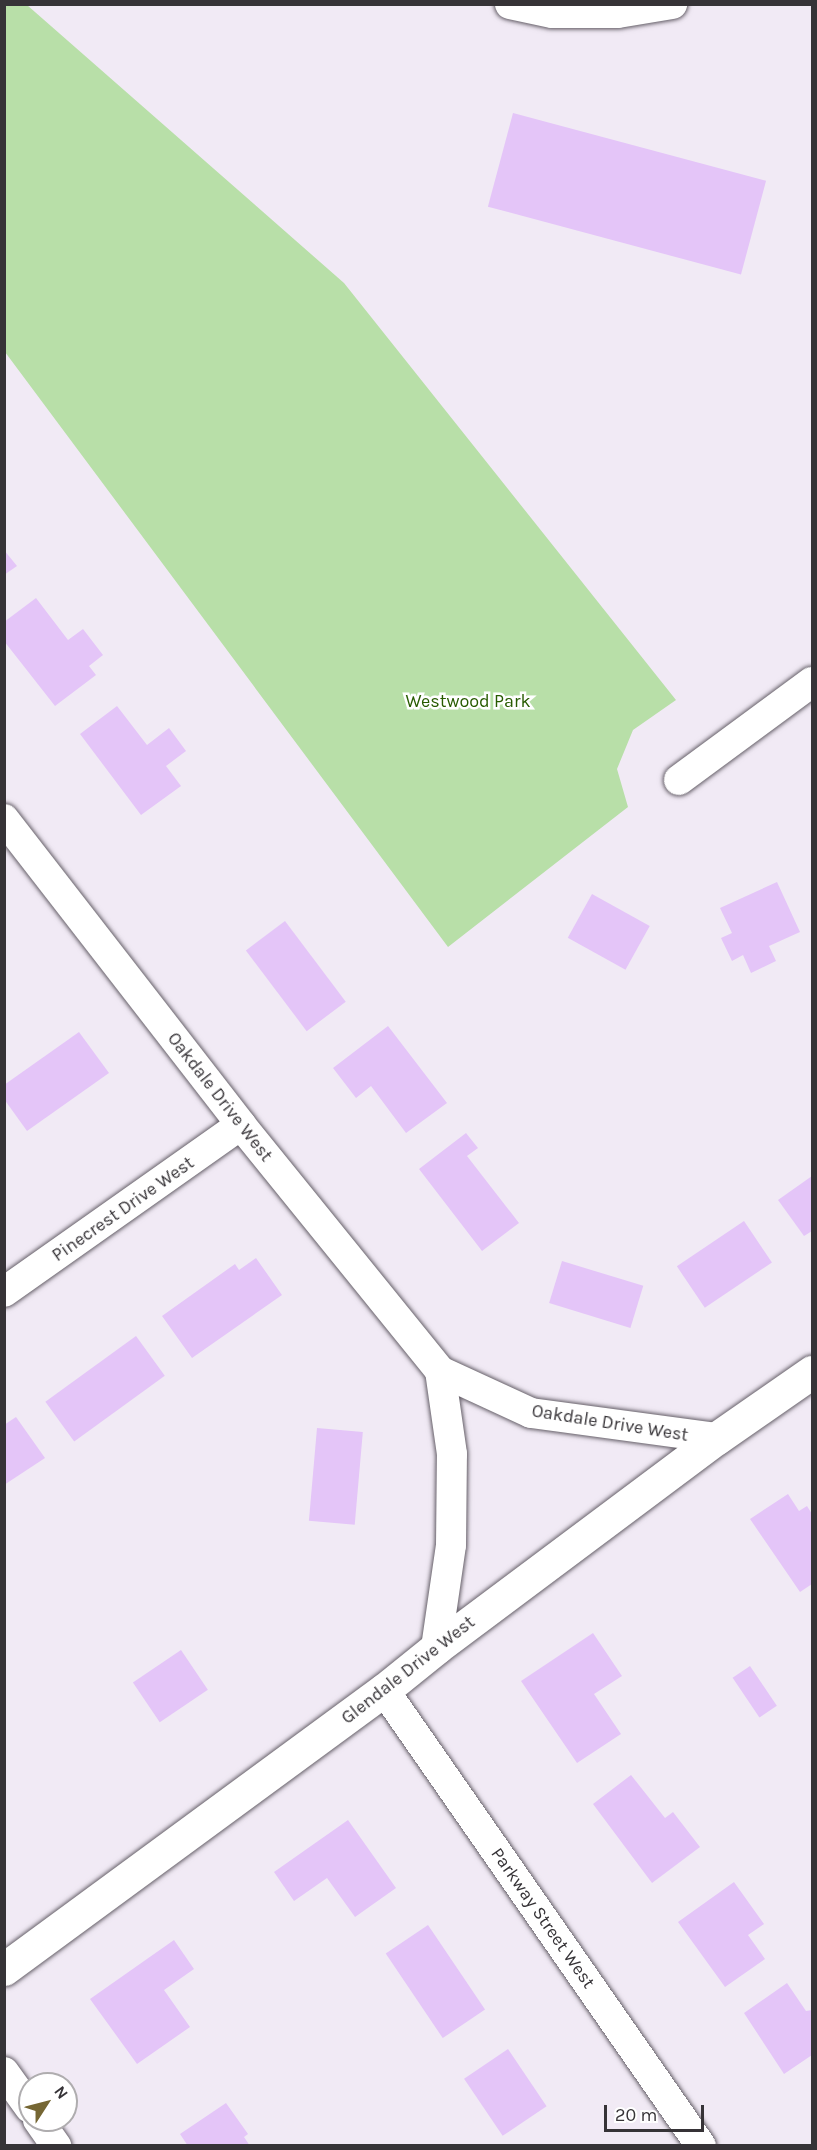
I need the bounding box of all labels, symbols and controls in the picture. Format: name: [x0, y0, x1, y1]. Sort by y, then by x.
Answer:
park label: Westwood Park: [405, 690, 531, 712]
street label: Oakdale Drive West: [163, 1028, 277, 1166]
street label: Pinecrest Drive West: [48, 1152, 198, 1266]
street label: Oakdale Drive West: [530, 1400, 690, 1446]
street label: Glendale Drive West: [337, 1611, 479, 1729]
street label: Parkway Street West: [486, 1843, 600, 1993]
north arrow: [18, 2072, 78, 2132]
text: N: [50, 2082, 72, 2103]
scale bar: [607, 2093, 708, 2131]
text: 20 m: [615, 2104, 657, 2126]

